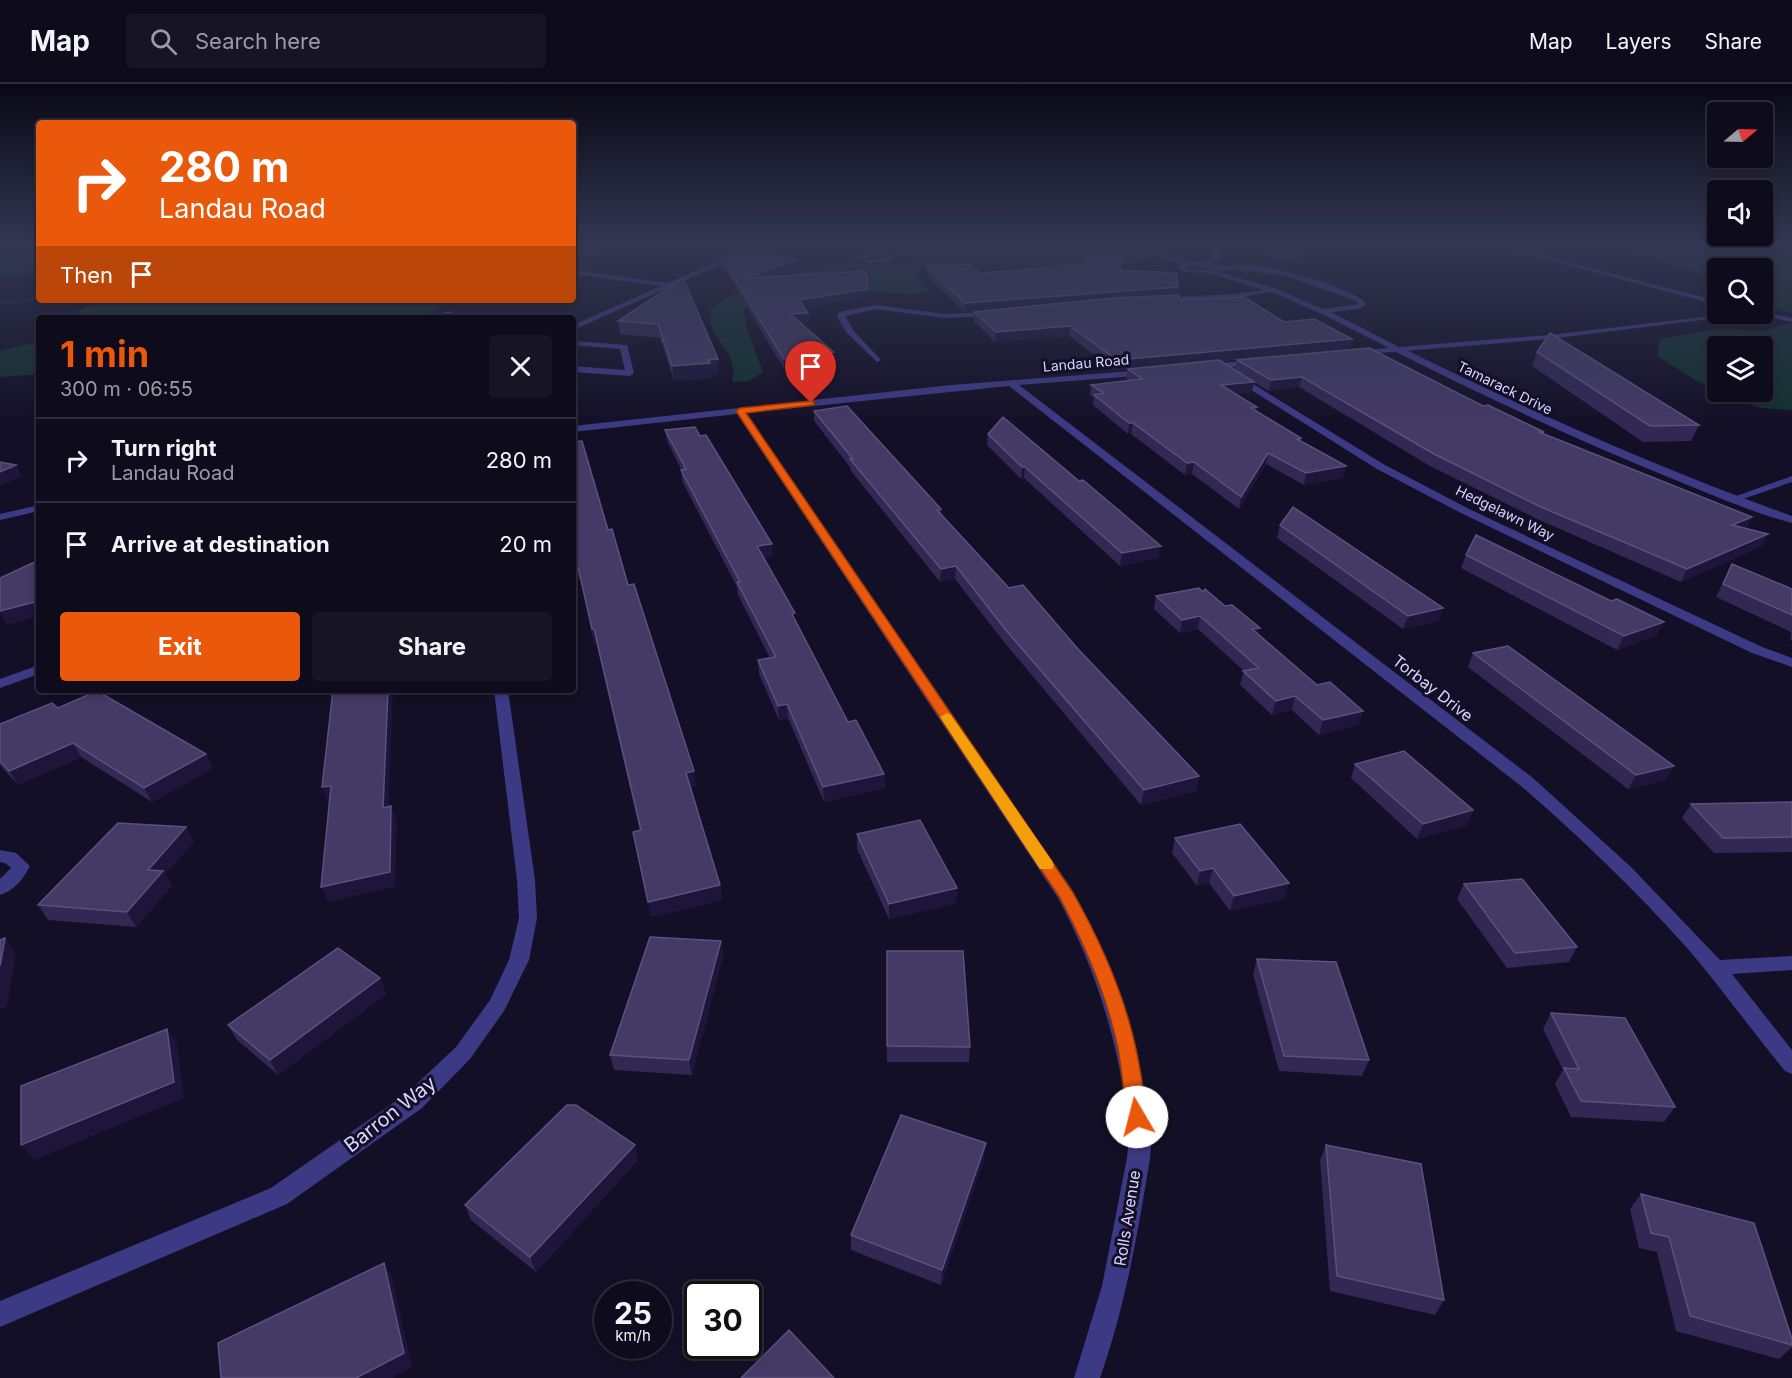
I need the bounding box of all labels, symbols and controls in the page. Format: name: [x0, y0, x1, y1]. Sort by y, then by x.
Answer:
search box: [126, 14, 546, 68]
text: Map: [30, 24, 90, 58]
icon: search: [147, 25, 180, 58]
text: Search here: [195, 28, 321, 54]
text: Map: [1529, 29, 1573, 54]
text: Layers: [1606, 29, 1672, 54]
text: Share: [1705, 29, 1762, 54]
north arrow: [1707, 102, 1773, 168]
map controls: [1707, 102, 1773, 402]
text: 280 m: [159, 141, 289, 192]
icon: right: [60, 144, 138, 222]
button: sound: [1707, 180, 1773, 246]
text: Landau Road: [159, 192, 326, 225]
icon: arrive: [125, 258, 158, 291]
button: search: [1707, 258, 1773, 324]
text: Then: [60, 262, 113, 288]
text: 1 min: [60, 332, 149, 376]
button: close: [489, 335, 552, 398]
button: layers: [1707, 336, 1773, 402]
pin: [785, 341, 836, 403]
icon: arrive: [794, 350, 827, 383]
street label: Landau Road: [1042, 350, 1130, 375]
street label: Tamarack Drive: [1455, 357, 1555, 418]
text: 300 m · 06:55: [60, 377, 193, 401]
text: Turn right: [111, 435, 217, 461]
icon: right: [60, 444, 93, 477]
text: 280 m: [486, 447, 552, 473]
text: Landau Road: [111, 461, 235, 485]
street label: Hedgelawn Way: [1453, 481, 1557, 544]
icon: arrive: [60, 528, 93, 561]
text: Arrive at destination: [111, 531, 330, 557]
text: 20 m: [499, 531, 552, 557]
button: Exit: [60, 612, 300, 681]
button: Share: [312, 612, 552, 681]
street label: Torbay Drive: [1389, 650, 1477, 726]
street label: Barron Way: [339, 1071, 441, 1157]
position arrow: [1105, 1085, 1169, 1149]
street label: Rolls Avenue: [1110, 1169, 1144, 1267]
speed limit sign: 30: [684, 1281, 762, 1359]
text: 25: [614, 1295, 652, 1331]
text: km/h: [615, 1326, 651, 1345]

